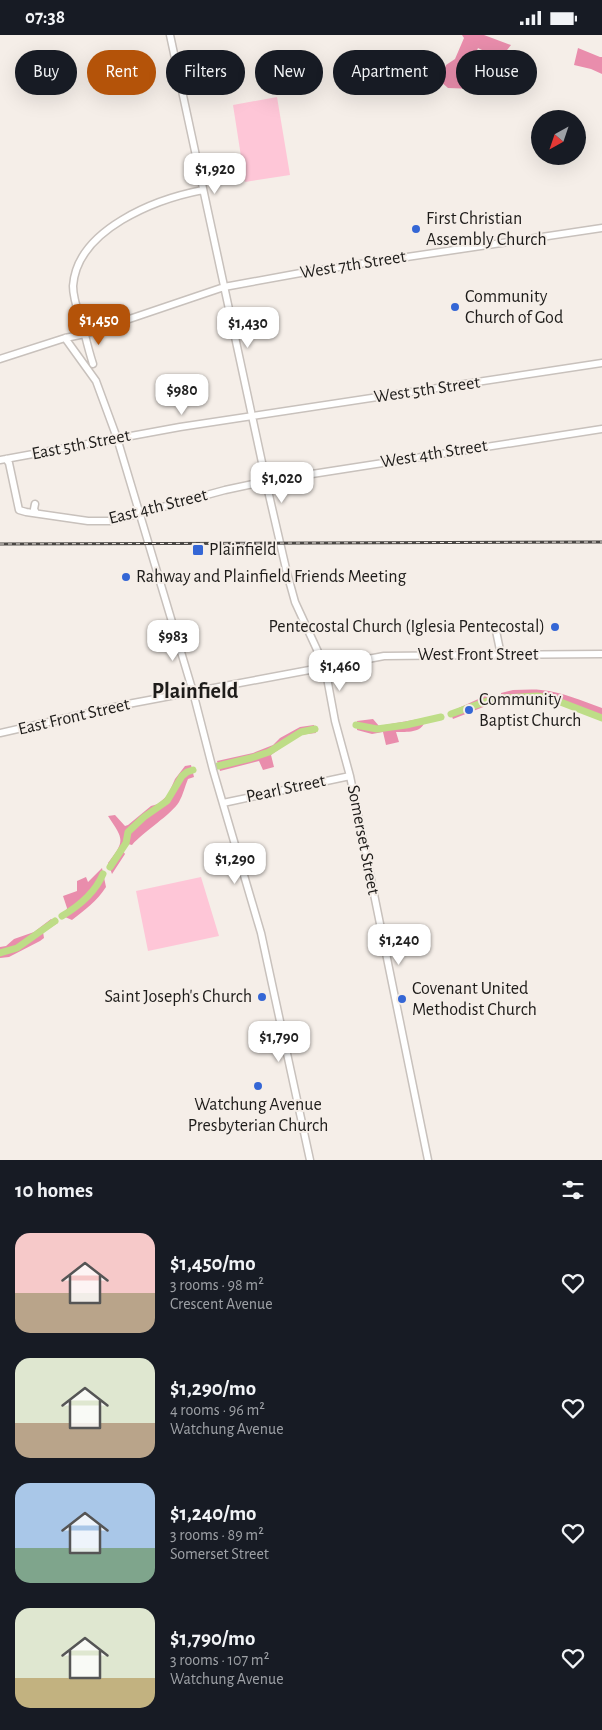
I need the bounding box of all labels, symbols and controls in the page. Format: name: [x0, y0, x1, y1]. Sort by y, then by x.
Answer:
text: 07:38: [25, 8, 65, 27]
chip: Buy: [15, 50, 77, 95]
chip: Rent: [87, 50, 156, 95]
chip: Filters: [166, 50, 245, 95]
chip: New: [255, 50, 323, 95]
chip: Apartment: [333, 50, 446, 95]
chip: House: [456, 50, 537, 95]
north arrow: [531, 110, 586, 165]
map controls: [531, 110, 586, 165]
pin: $1,920: [174, 153, 256, 195]
text: $1,920: [195, 161, 235, 177]
place label: First Christian Assembly Church: [426, 210, 547, 249]
marker: First Christian Assembly Church: [410, 223, 422, 235]
street label: West 7th Street: [299, 248, 407, 282]
place label: Community Church of God: [465, 288, 563, 327]
marker: Community Church of God: [449, 301, 461, 313]
pin: $1,450: [58, 303, 140, 346]
pin: $1,430: [207, 307, 289, 349]
text: $1,450: [79, 312, 119, 328]
text: $1,430: [228, 315, 268, 331]
pin: $980: [152, 373, 212, 416]
street label: West 5th Street: [373, 374, 481, 406]
text: $980: [166, 382, 198, 398]
street label: East 5th Street: [30, 427, 132, 463]
street label: West 4th Street: [379, 437, 489, 471]
pin: $1,020: [241, 461, 323, 504]
text: $1,020: [262, 470, 302, 486]
street label: East 4th Street: [107, 486, 209, 528]
place label: Plainfield: [209, 541, 277, 559]
marker: Plainfield: [191, 543, 205, 557]
place label: Rahway and Plainfield Friends Meeting: [136, 568, 407, 586]
marker: Rahway and Plainfield Friends Meeting: [120, 571, 132, 583]
place label: Pentecostal Church (Iglesia Pentecostal): [269, 618, 545, 636]
pin: $983: [143, 619, 203, 662]
marker: Pentecostal Church (Iglesia Pentecostal): [549, 621, 561, 633]
text: $983: [158, 628, 188, 644]
street label: West Front Street: [418, 646, 539, 664]
pin: $1,460: [299, 649, 381, 692]
text: $1,460: [320, 658, 360, 674]
district label: Plainfield: [152, 680, 239, 702]
place label: Community Baptist Church: [479, 691, 581, 730]
street label: East Front Street: [16, 695, 132, 739]
marker: Community Baptist Church: [463, 704, 475, 716]
street label: Pearl Street: [245, 772, 328, 806]
street label: Somerset Street: [344, 784, 383, 897]
pin: $1,290: [194, 843, 276, 885]
text: $1,290: [215, 851, 255, 867]
pin: $1,240: [358, 923, 440, 966]
text: $1,240: [379, 932, 419, 948]
place label: Covenant United Methodist Church: [412, 980, 537, 1019]
place label: Saint Joseph's Church: [104, 988, 252, 1006]
marker: Saint Joseph's Church: [256, 991, 268, 1003]
marker: Covenant United Methodist Church: [396, 993, 408, 1005]
pin: $1,790: [238, 1021, 320, 1063]
text: $1,790: [259, 1029, 299, 1045]
marker: Watchung Avenue Presbyterian Church: [252, 1080, 264, 1092]
place label: Watchung Avenue Presbyterian Church: [188, 1096, 328, 1135]
icon: filters: [559, 1176, 587, 1204]
text: 10 homes: [15, 1180, 93, 1201]
icon: home: [55, 1253, 115, 1313]
text: $1,450/mo: [170, 1253, 256, 1274]
icon: heart: [559, 1269, 587, 1297]
text: 3 rooms · 98 m²: [170, 1277, 264, 1293]
text: Crescent Avenue: [170, 1296, 273, 1312]
icon: home: [55, 1378, 115, 1438]
text: $1,290/mo: [170, 1378, 256, 1399]
icon: heart: [559, 1394, 587, 1422]
text: 4 rooms · 96 m²: [170, 1402, 265, 1418]
text: Watchung Avenue: [170, 1421, 284, 1437]
icon: home: [55, 1503, 115, 1563]
text: $1,240/mo: [170, 1503, 257, 1524]
icon: heart: [559, 1519, 587, 1547]
text: 3 rooms · 89 m²: [170, 1527, 264, 1543]
text: Somerset Street: [170, 1546, 269, 1562]
icon: home: [55, 1628, 115, 1688]
text: $1,790/mo: [170, 1628, 255, 1649]
icon: heart: [559, 1644, 587, 1672]
text: 3 rooms · 107 m²: [170, 1652, 269, 1668]
text: Watchung Avenue: [170, 1671, 284, 1687]

